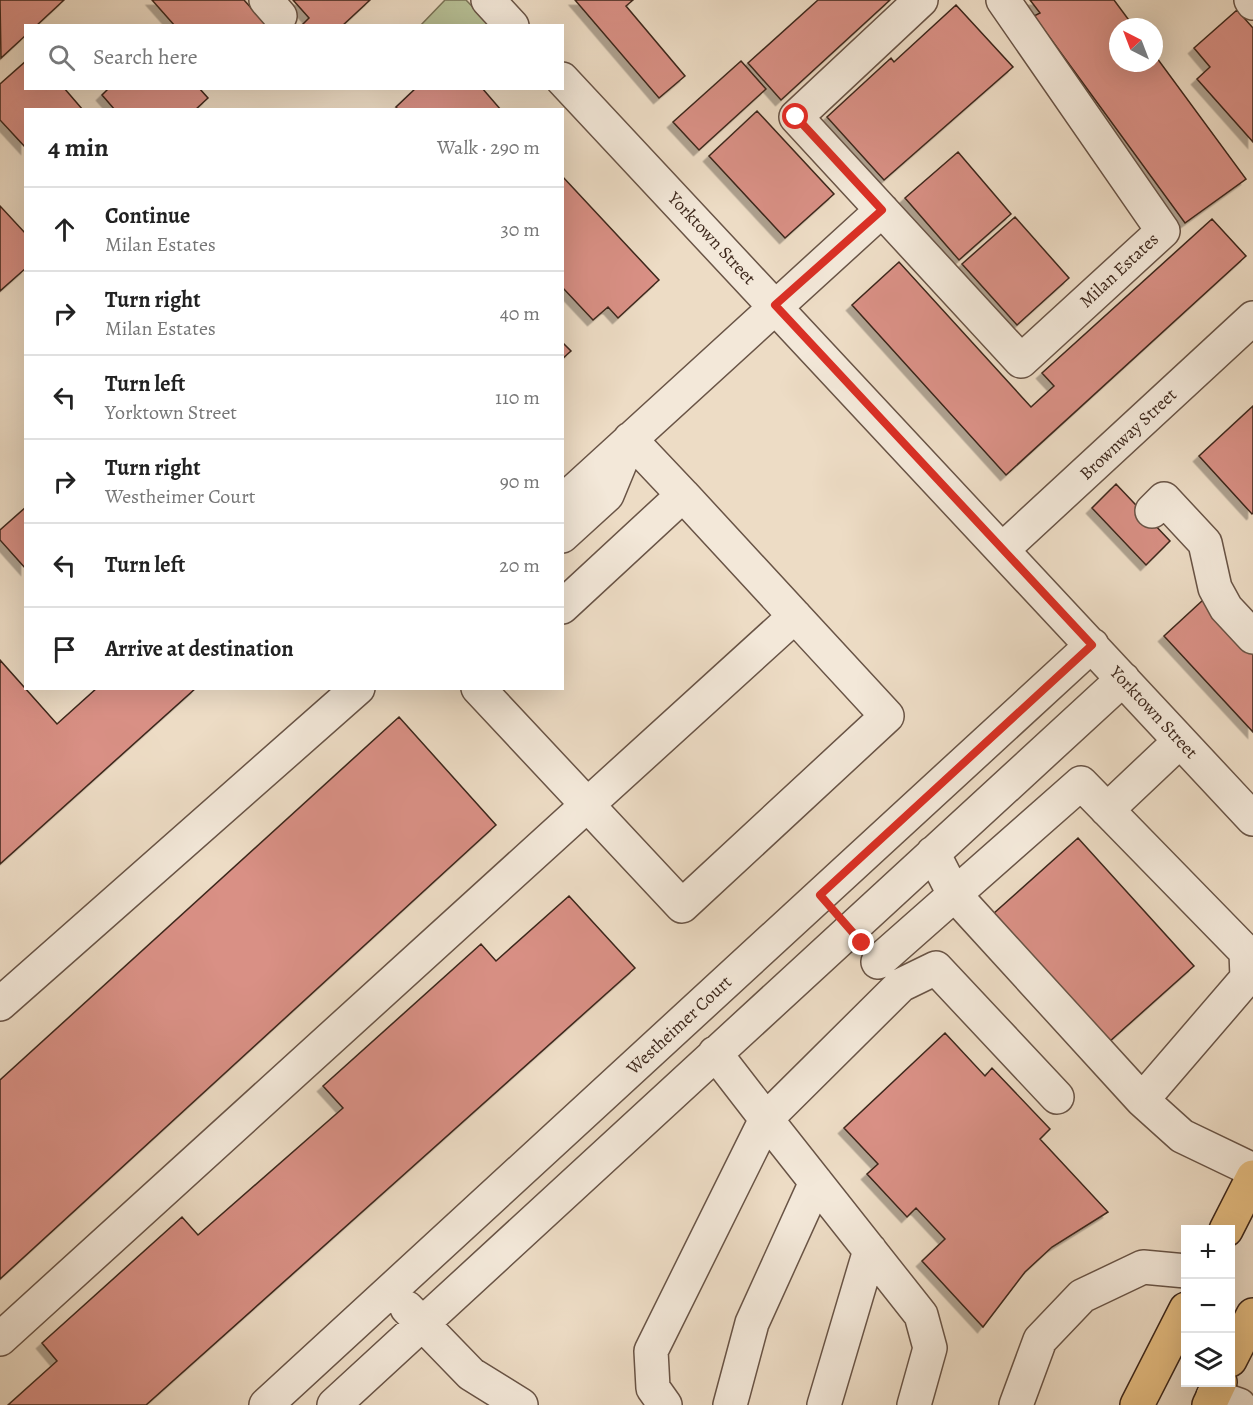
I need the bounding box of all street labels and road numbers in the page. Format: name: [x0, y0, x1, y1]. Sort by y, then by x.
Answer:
street label: Yorktown Street: [662, 186, 761, 290]
street label: Milan Estates: [1074, 227, 1164, 313]
street label: Brownway Street: [1074, 383, 1182, 485]
street label: Yorktown Street: [1104, 660, 1203, 764]
street label: Westheimer Court: [621, 970, 737, 1081]

